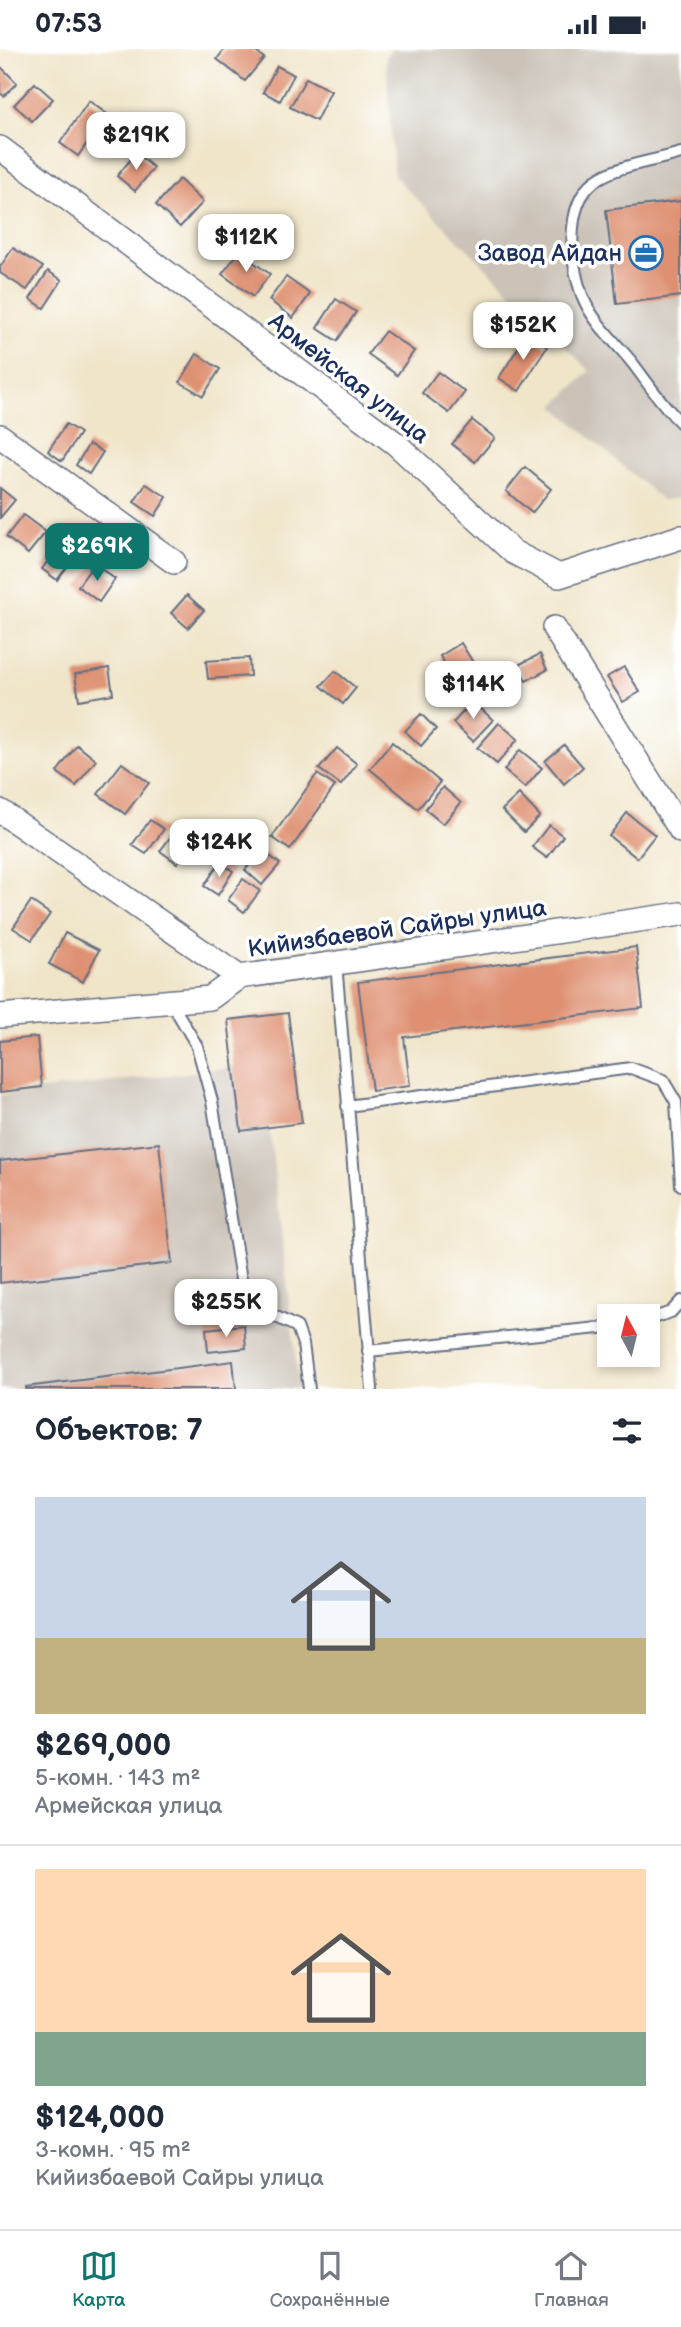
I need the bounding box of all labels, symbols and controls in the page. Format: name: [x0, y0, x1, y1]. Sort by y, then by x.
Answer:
text: 07:53: [35, 9, 102, 40]
pin: $219K: [87, 113, 185, 172]
text: $219K: [102, 121, 170, 149]
pin: $112K: [197, 215, 295, 274]
text: $112K: [214, 223, 278, 251]
office icon: Завод Айдан: [627, 234, 665, 272]
place label: Завод Айдан: [478, 239, 622, 268]
pin: $152K: [474, 303, 572, 362]
street label: Армейская улица: [262, 306, 435, 450]
text: $152K: [489, 311, 557, 339]
pin: $269K: [48, 524, 146, 583]
text: $269K: [61, 532, 133, 560]
pin: $114K: [424, 661, 522, 721]
text: $114K: [441, 670, 505, 698]
pin: $124K: [170, 819, 268, 879]
text: $124K: [186, 828, 252, 856]
street label: Кийизбаевой Сайры улица: [246, 893, 548, 964]
pin: $255K: [177, 1279, 275, 1339]
text: $255K: [190, 1288, 262, 1316]
north arrow: [597, 1304, 660, 1367]
map controls: [597, 1304, 660, 1367]
icon: filters: [608, 1412, 646, 1450]
text: Объектов: 7: [35, 1413, 203, 1449]
icon: home: [278, 1543, 404, 1669]
text: $269,000: [35, 1728, 171, 1764]
text: 5-комн. · 143 m²: [35, 1764, 200, 1792]
text: Армейская улица: [35, 1792, 222, 1820]
icon: home: [278, 1915, 404, 2041]
text: $124,000: [35, 2100, 165, 2136]
text: 3-комн. · 95 m²: [35, 2136, 191, 2164]
text: Кийизбаевой Сайры улица: [35, 2164, 324, 2192]
tab: Карта: [72, 2247, 126, 2312]
tab: Сохранённые: [270, 2247, 390, 2312]
tab: Главная: [534, 2247, 609, 2312]

